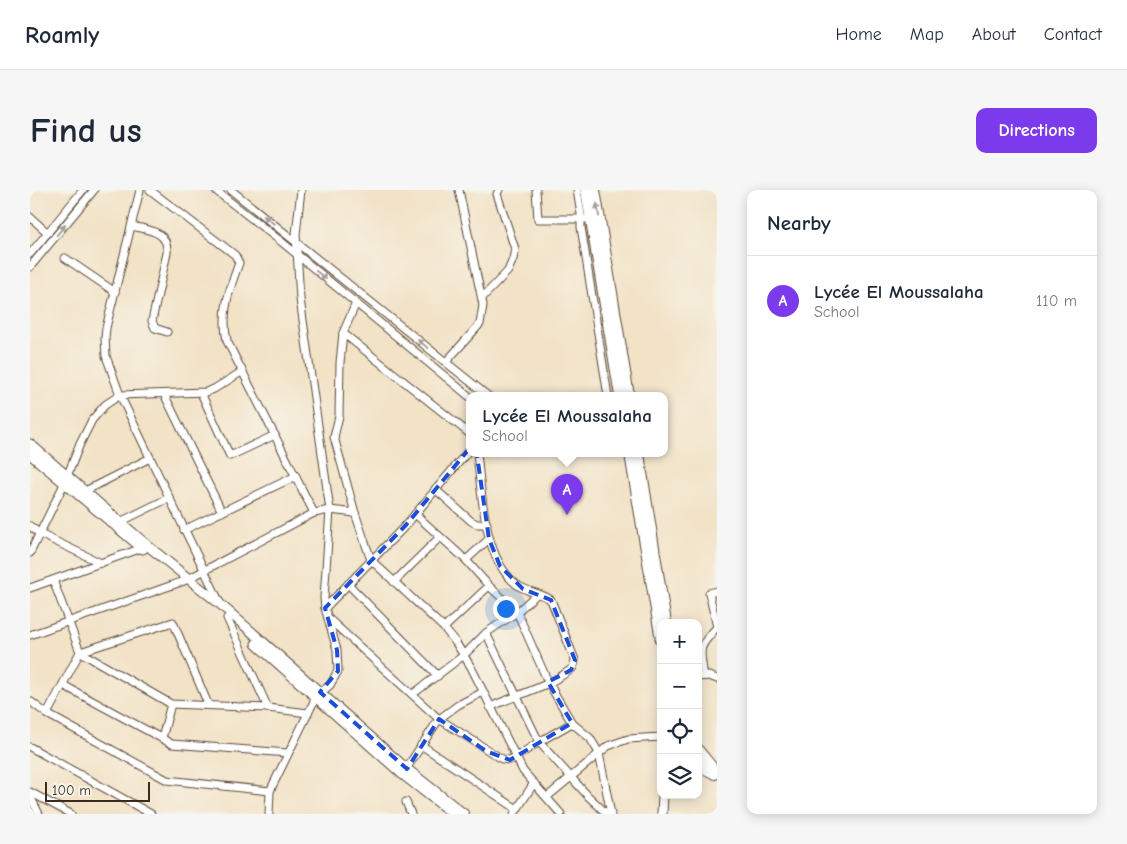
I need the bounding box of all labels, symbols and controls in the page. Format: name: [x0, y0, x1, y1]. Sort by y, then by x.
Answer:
text: Roamly: [25, 21, 99, 49]
text: Home: [835, 24, 882, 45]
text: Map: [910, 24, 944, 45]
text: About: [972, 24, 1016, 45]
text: Contact: [1044, 24, 1102, 45]
button: Directions: [976, 108, 1097, 153]
text: Find us: [30, 110, 142, 151]
one-way arrow: [594, 202, 602, 218]
text: Nearby: [767, 211, 831, 235]
one-way arrow: [262, 215, 276, 225]
one-way arrow: [56, 224, 67, 237]
one-way arrow: [315, 269, 328, 280]
text: Lycée El Moussalaha: [814, 281, 984, 303]
text: A: [779, 292, 787, 310]
text: 110 m: [1036, 292, 1077, 310]
text: School: [814, 303, 860, 321]
one-way arrow: [417, 338, 430, 349]
popup: [466, 392, 668, 457]
text: Lycée El Moussalaha: [482, 405, 652, 427]
text: School: [482, 427, 528, 445]
pin: A: [551, 474, 583, 515]
your location: [493, 596, 519, 622]
map controls: [657, 619, 702, 799]
button: +: [657, 619, 702, 664]
button: −: [657, 664, 702, 709]
button: locate: [657, 709, 702, 754]
button: layers: [657, 754, 702, 799]
scale bar: [45, 779, 150, 802]
text: 100 m: [52, 782, 91, 799]

